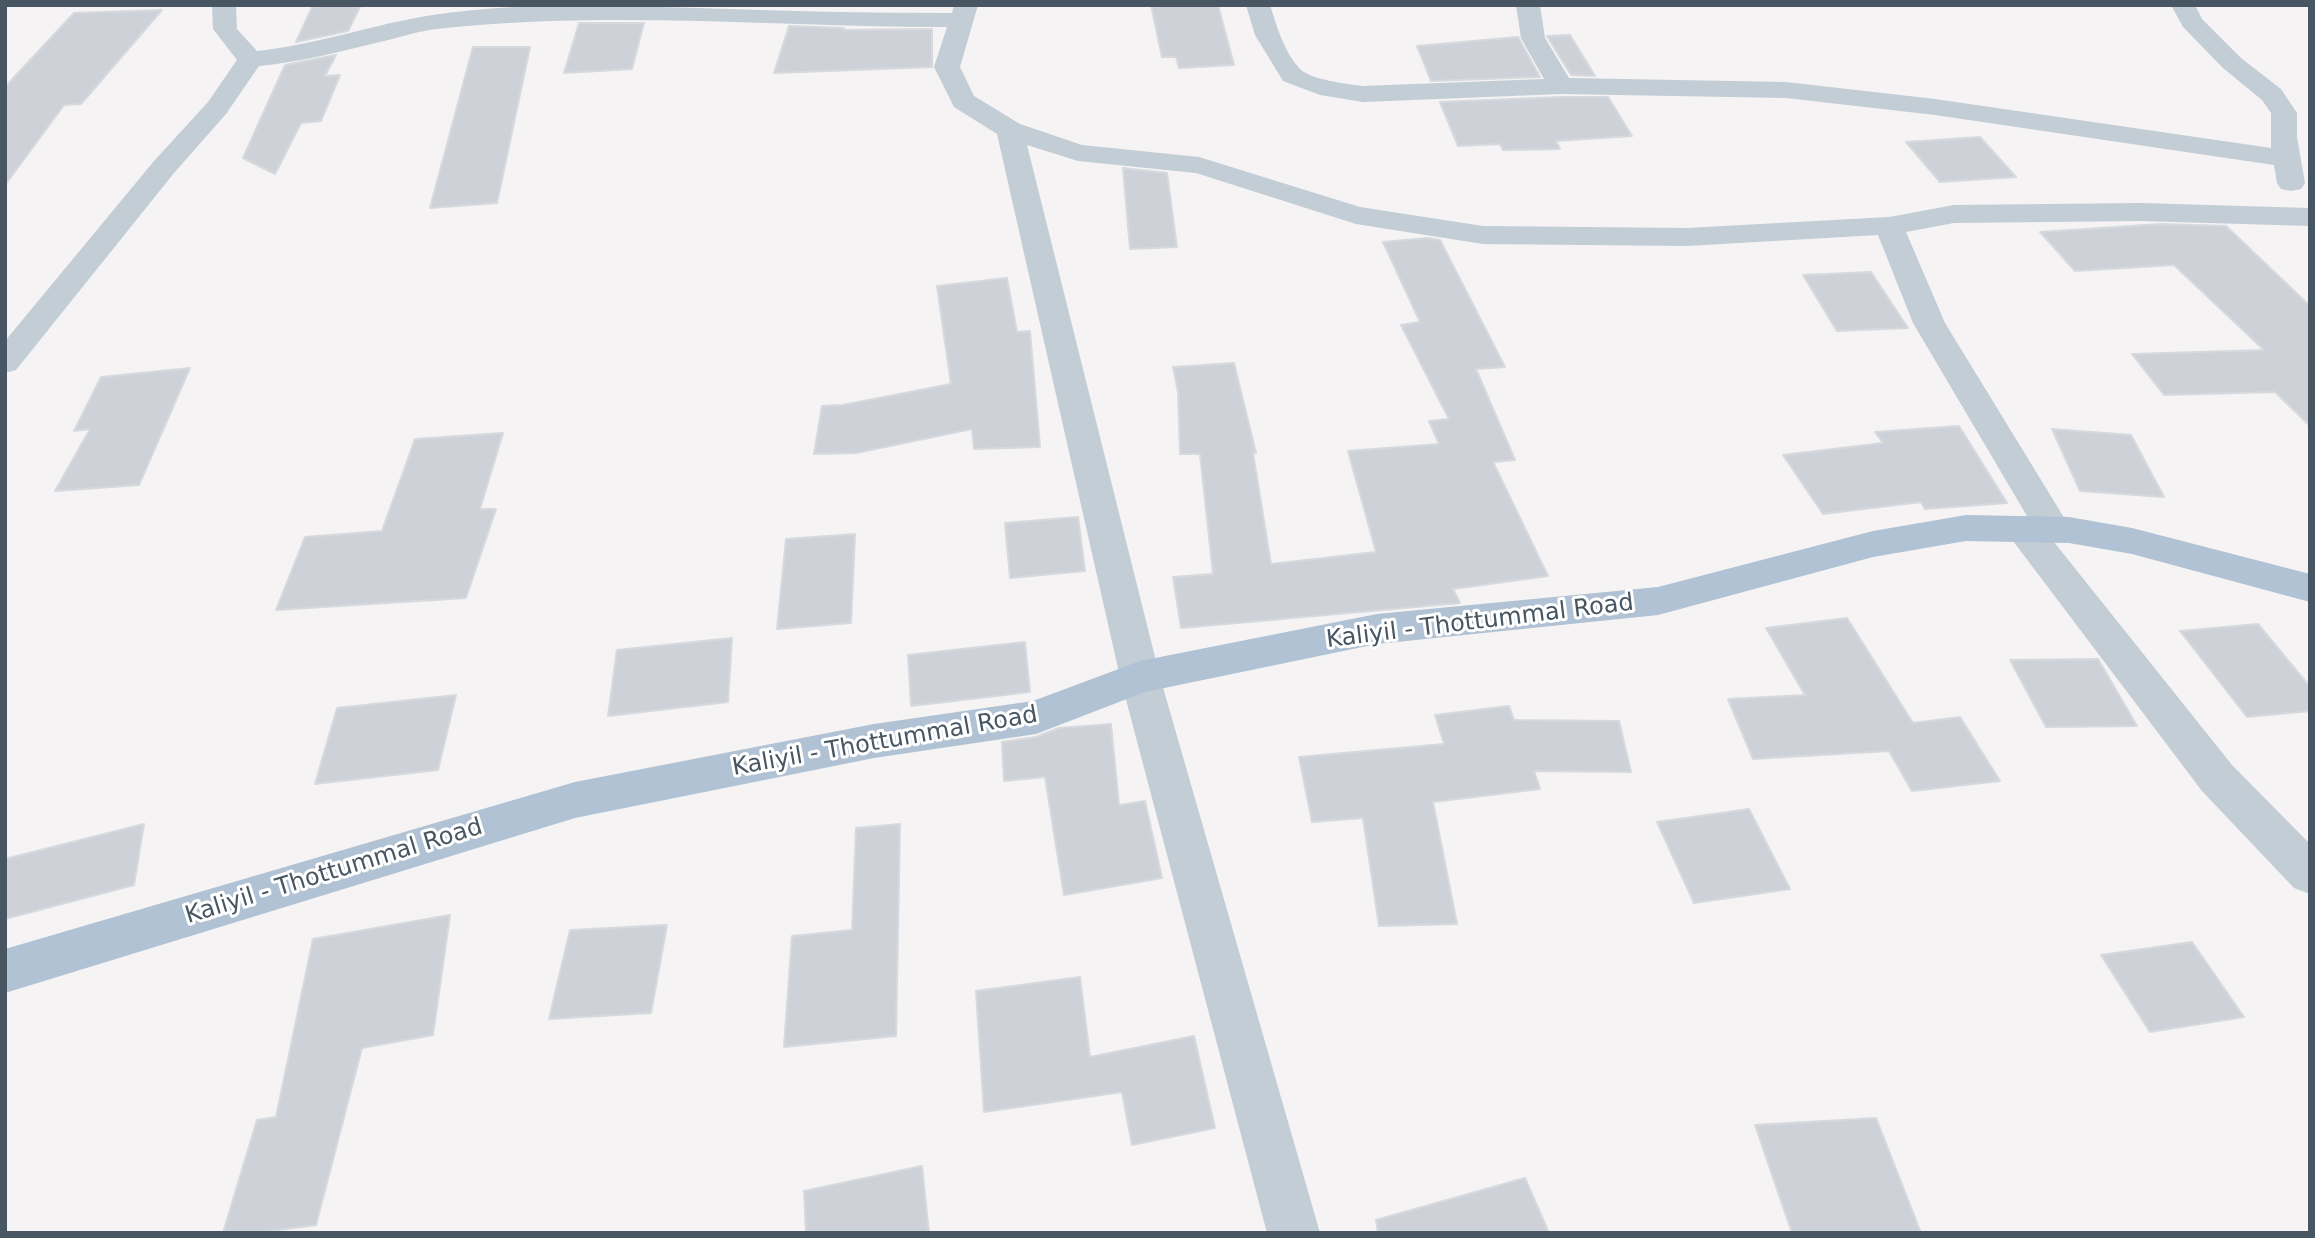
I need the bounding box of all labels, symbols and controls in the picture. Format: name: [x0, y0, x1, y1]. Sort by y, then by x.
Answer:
street label: Kaliyil - Thottummal Road: [1325, 589, 1635, 655]
street label: Kaliyil - Thottummal Road: [730, 701, 1040, 783]
street label: Kaliyil - Thottummal Road: [182, 813, 486, 931]

